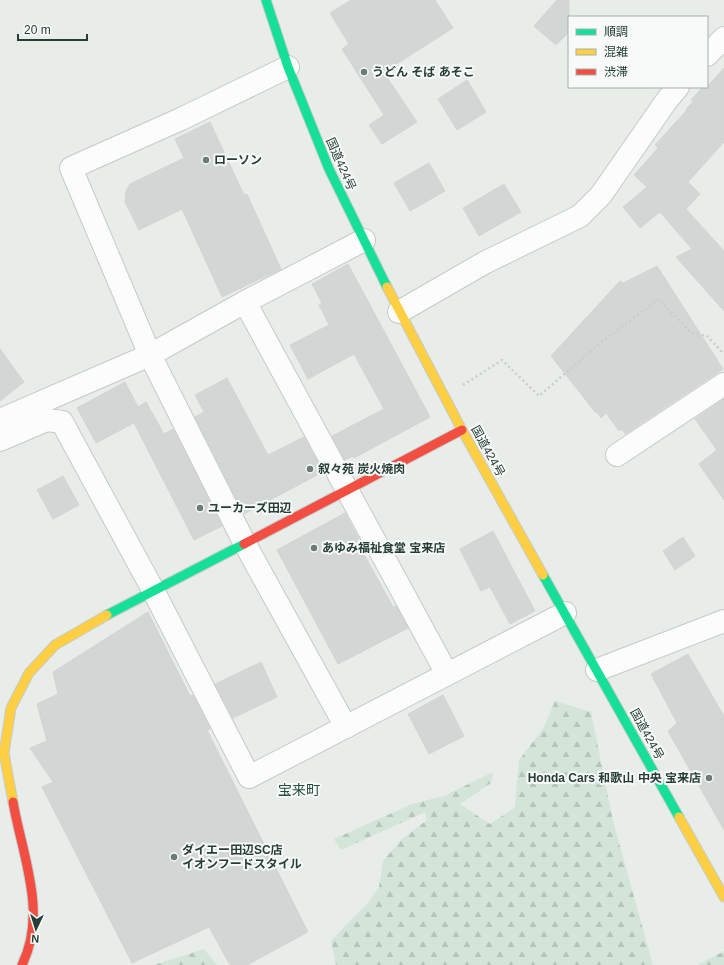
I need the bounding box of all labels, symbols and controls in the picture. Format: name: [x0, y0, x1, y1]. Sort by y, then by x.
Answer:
scale bar: [18, 16, 87, 42]
legend: [568, 16, 708, 88]
text: 20 m: [24, 23, 51, 37]
text: 順調: [604, 25, 628, 39]
text: 混雑: [604, 45, 628, 59]
place label: うどん そば あそこ: [372, 65, 475, 79]
text: 渋滞: [604, 65, 628, 79]
marker: うどん そば あそこ: [359, 67, 369, 77]
street label: 国道424号: [323, 136, 359, 192]
place label: ローソン: [214, 153, 262, 167]
marker: ローソン: [201, 155, 211, 165]
street label: 国道424号: [468, 423, 508, 479]
place label: 叙々苑 炭火焼肉: [318, 462, 405, 476]
marker: 叙々苑 炭火焼肉: [305, 464, 315, 474]
place label: ユーカーズ田辺: [208, 501, 291, 515]
marker: ユーカーズ田辺: [195, 503, 205, 513]
place label: あゆみ福祉食堂 宝来店: [322, 541, 445, 555]
marker: あゆみ福祉食堂 宝来店: [309, 543, 319, 553]
street label: 国道424号: [627, 706, 667, 762]
place label: Honda Cars 和歌山 中央 宝来店: [528, 771, 701, 785]
marker: Honda Cars 和歌山 中央 宝来店: [704, 773, 714, 783]
district label: 宝来町: [278, 782, 320, 798]
place label: ダイエー田辺SC店 イオンフードスタイル: [182, 843, 302, 871]
marker: ダイエー田辺SC店 イオンフードスタイル: [169, 852, 179, 862]
north arrow: [16, 909, 56, 949]
text: N: [31, 933, 40, 945]

